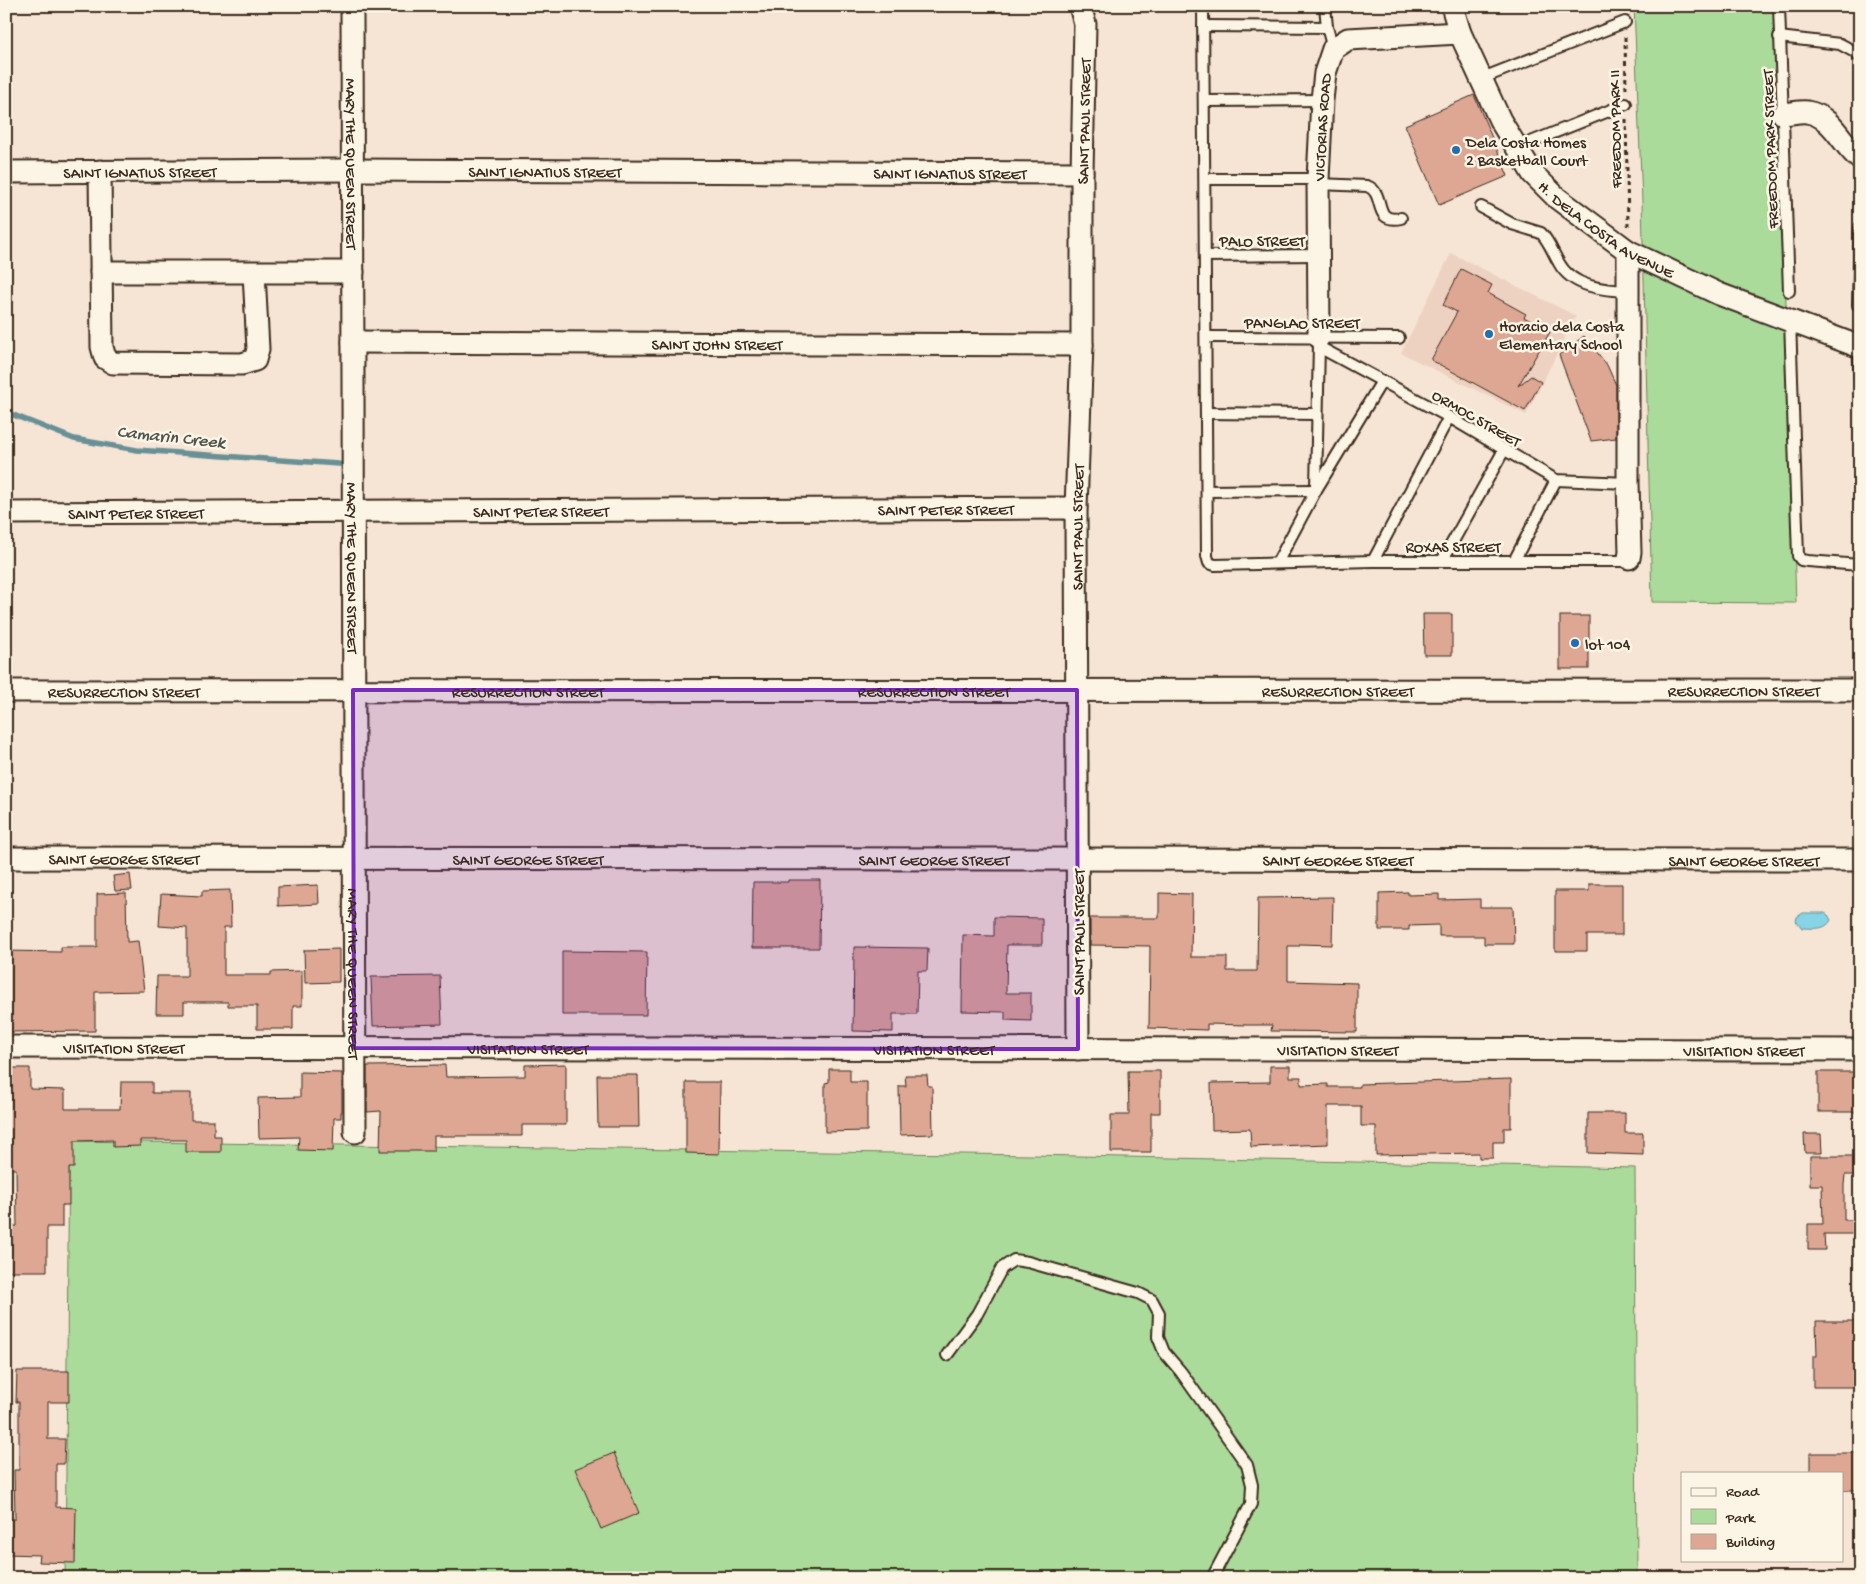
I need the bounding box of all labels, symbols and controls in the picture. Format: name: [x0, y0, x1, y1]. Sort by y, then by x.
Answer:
street label: SAINT PAUL STREET: [1076, 57, 1097, 184]
street label: FREEDOM PARK STREET: [1760, 68, 1785, 230]
street label: FREEDOM PARK II: [1607, 70, 1628, 189]
street label: VICTORIAS ROAD: [1312, 72, 1338, 183]
street label: MARY THE QUEEN STREET: [339, 78, 359, 251]
place label: Dela Costa Homes 2 Basketball Court: [1465, 135, 1589, 172]
marker: Dela Costa Homes 2 Basketball Court: [1450, 144, 1462, 156]
street label: SAINT IGNATIUS STREET: [468, 164, 623, 184]
street label: SAINT IGNATIUS STREET: [63, 165, 218, 185]
street label: SAINT IGNATIUS STREET: [873, 166, 1028, 186]
street label: H. DELA COSTA AVENUE: [1533, 179, 1677, 285]
street label: PALO STREET: [1218, 234, 1306, 253]
street label: PANGLAO STREET: [1243, 316, 1361, 335]
place label: Horacio dela Costa Elementary School: [1499, 319, 1625, 356]
marker: Horacio dela Costa Elementary School: [1483, 328, 1495, 340]
street label: SAINT JOHN STREET: [652, 337, 783, 357]
street label: ORMOC STREET: [1428, 387, 1524, 453]
water label: Camarin Creek: [116, 422, 228, 455]
street label: SAINT PAUL STREET: [1070, 463, 1091, 590]
street label: MARY THE QUEEN STREET: [340, 482, 360, 655]
street label: SAINT PETER STREET: [878, 502, 1015, 522]
street label: SAINT PETER STREET: [473, 504, 610, 524]
street label: SAINT PETER STREET: [68, 506, 205, 526]
street label: ROXAS STREET: [1405, 540, 1501, 559]
marker: lot 104: [1569, 637, 1581, 649]
place label: lot 104: [1585, 637, 1631, 656]
street label: RESURRECTION STREET: [858, 684, 1011, 704]
street label: RESURRECTION STREET: [1262, 684, 1415, 703]
street label: RESURRECTION STREET: [1668, 684, 1821, 703]
street label: RESURRECTION STREET: [48, 685, 201, 704]
street label: RESURRECTION STREET: [452, 685, 605, 704]
street label: SAINT GEORGE STREET: [48, 852, 200, 871]
street label: SAINT GEORGE STREET: [452, 852, 604, 872]
street label: SAINT GEORGE STREET: [858, 853, 1010, 872]
street label: SAINT GEORGE STREET: [1262, 853, 1414, 873]
street label: SAINT GEORGE STREET: [1668, 854, 1820, 873]
street label: SAINT PAUL STREET: [1072, 868, 1091, 995]
street label: MARY THE QUEEN STREET: [341, 888, 361, 1061]
street label: VISITATION STREET: [62, 1041, 186, 1060]
street label: VISITATION STREET: [466, 1042, 590, 1061]
street label: VISITATION STREET: [872, 1042, 996, 1062]
street label: VISITATION STREET: [1276, 1043, 1400, 1062]
street label: VISITATION STREET: [1682, 1044, 1806, 1063]
legend: [1681, 1472, 1844, 1562]
text: Road: [1726, 1484, 1760, 1502]
text: Park: [1725, 1510, 1756, 1528]
text: Building: [1725, 1534, 1775, 1552]

